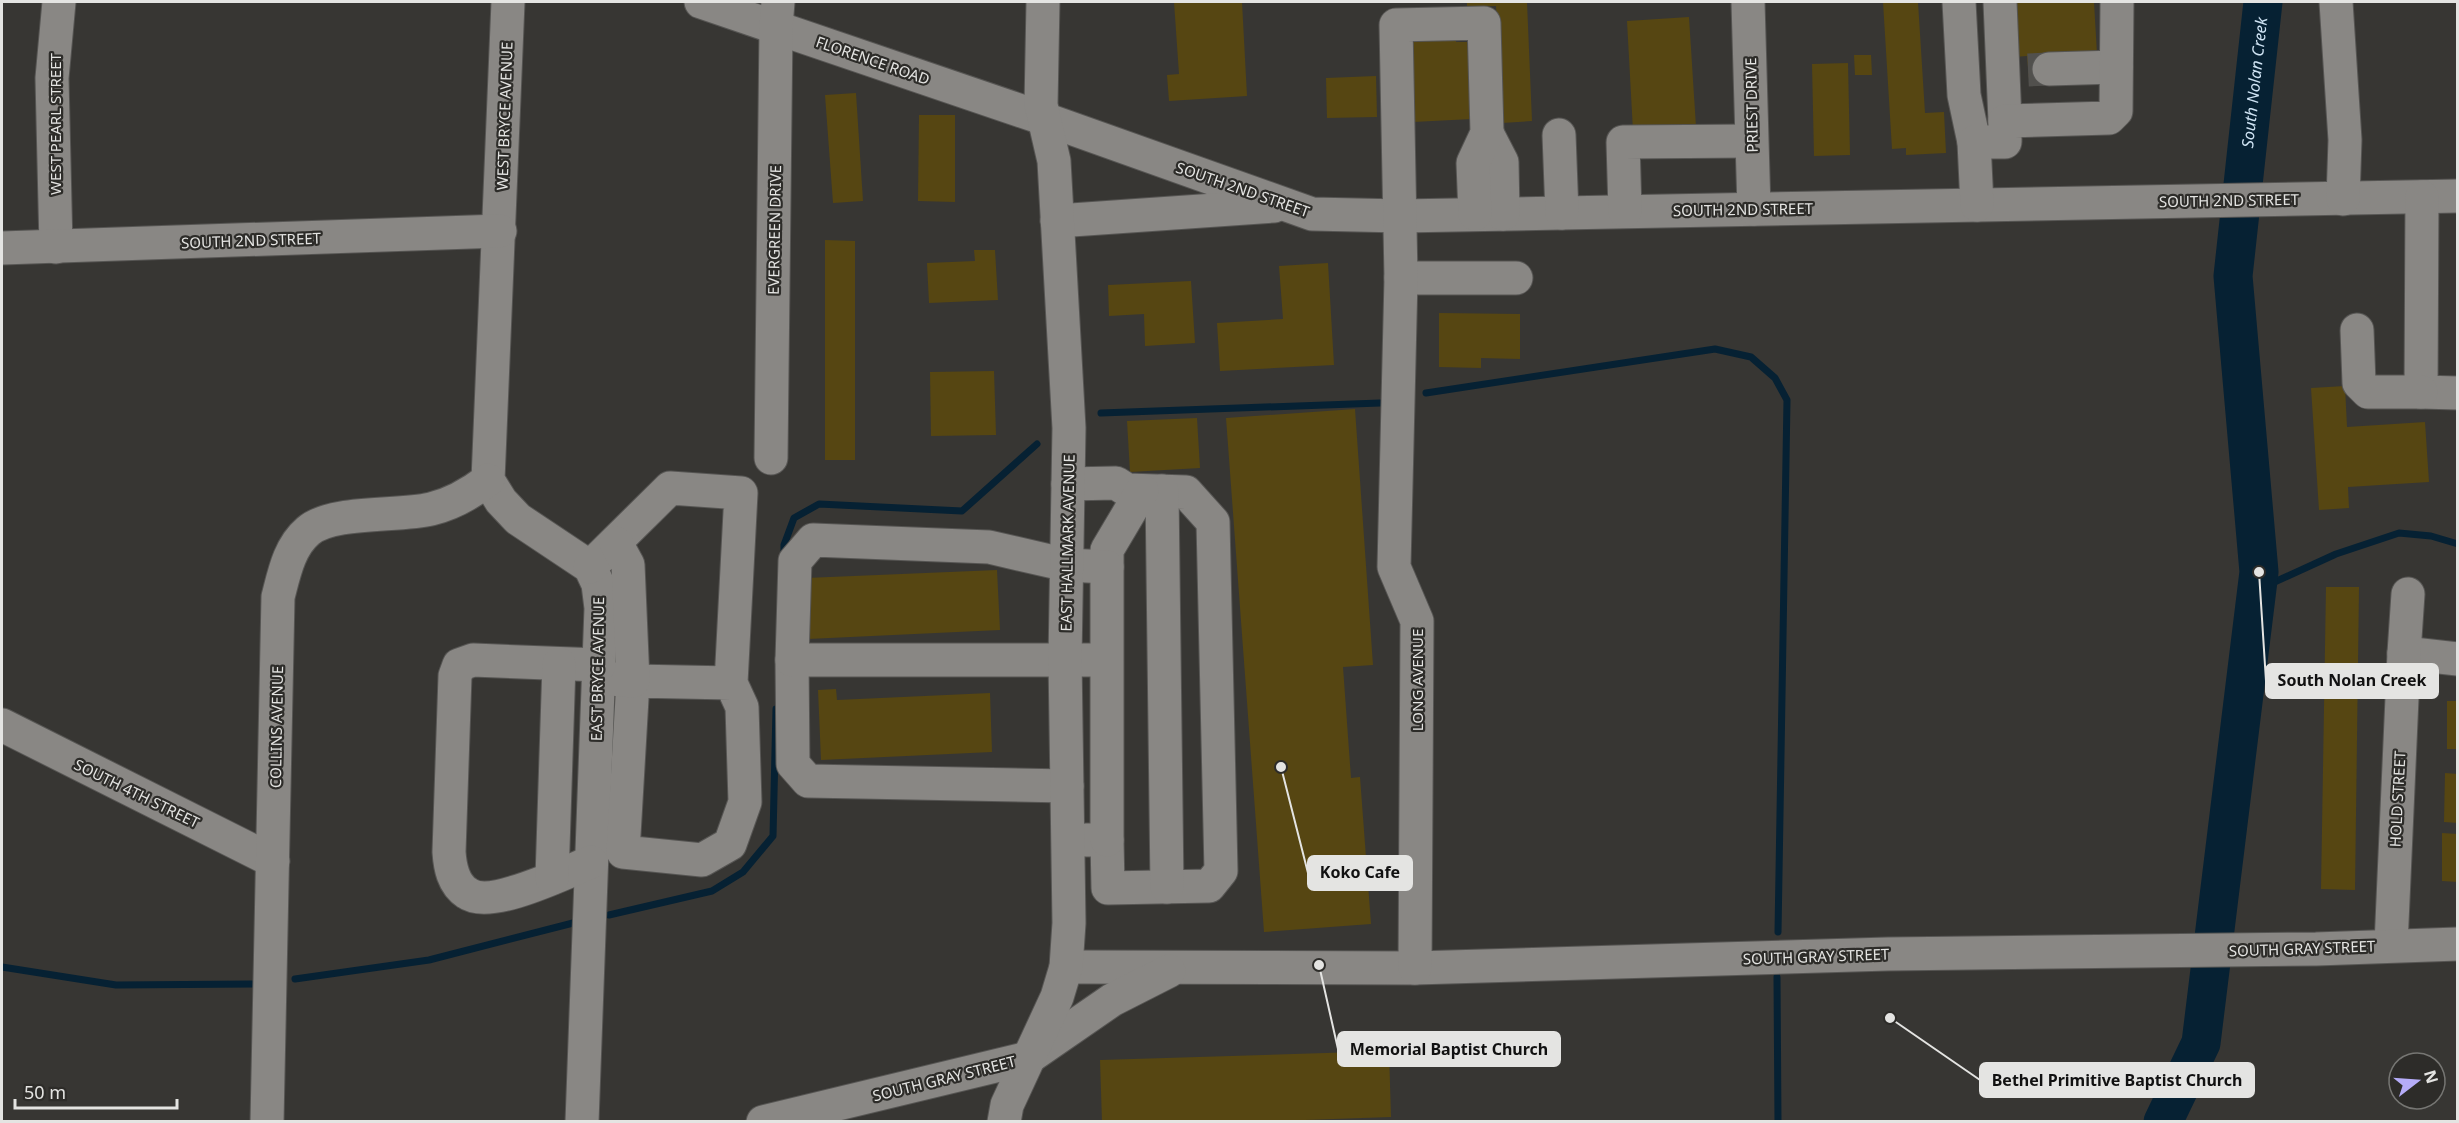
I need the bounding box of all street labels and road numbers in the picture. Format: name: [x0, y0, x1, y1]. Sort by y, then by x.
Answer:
street label: FLORENCE ROAD: [813, 31, 933, 89]
street label: WEST BRYCE AVENUE: [491, 41, 517, 191]
street label: WEST PEARL STREET: [45, 52, 65, 195]
street label: PRIEST DRIVE: [1740, 57, 1762, 153]
street label: SOUTH 2ND STREET: [1174, 157, 1313, 221]
street label: EVERGREEN DRIVE: [763, 165, 785, 295]
street label: SOUTH 2ND STREET: [2159, 189, 2300, 211]
street label: SOUTH 2ND STREET: [1673, 198, 1814, 220]
street label: SOUTH 2ND STREET: [181, 228, 322, 252]
street label: EAST HALLMARK AVENUE: [1055, 454, 1079, 632]
street label: EAST BRYCE AVENUE: [586, 597, 608, 741]
street label: LONG AVENUE: [1407, 629, 1427, 731]
street label: COLLINS AVENUE: [265, 666, 287, 788]
street label: HOLD STREET: [2384, 750, 2410, 848]
street label: SOUTH 4TH STREET: [71, 754, 204, 832]
street label: SOUTH GRAY STREET: [2228, 935, 2376, 961]
street label: SOUTH GRAY STREET: [1742, 943, 1890, 969]
street label: SOUTH GRAY STREET: [870, 1050, 1018, 1105]

